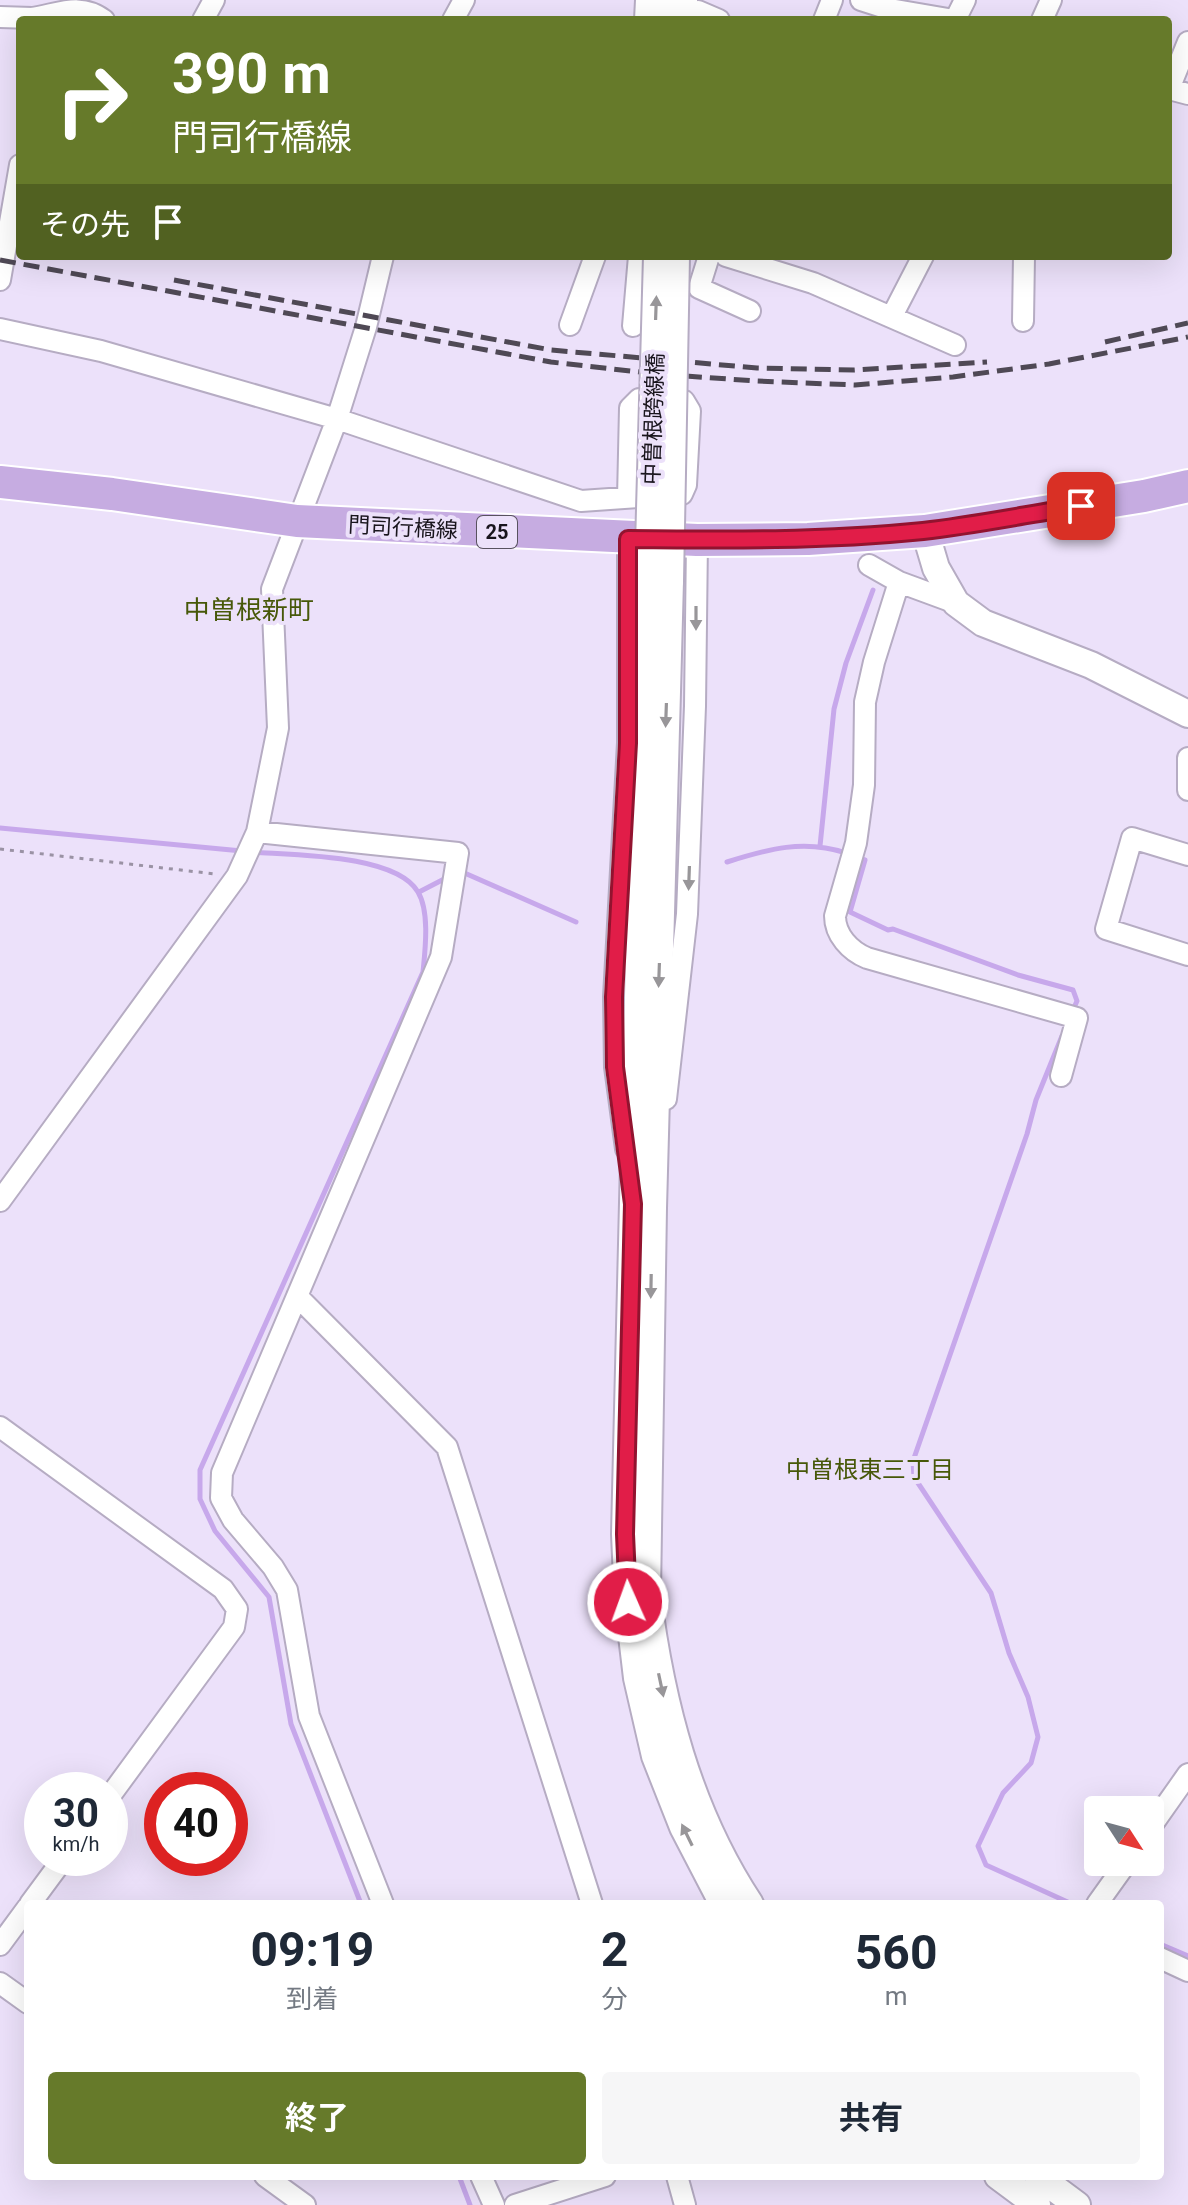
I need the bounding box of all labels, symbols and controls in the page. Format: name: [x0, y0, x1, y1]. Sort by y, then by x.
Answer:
text: 390 m: [172, 41, 331, 107]
icon: right: [40, 48, 144, 152]
text: 門司行橋線: [172, 117, 352, 159]
icon: arrive: [146, 200, 190, 244]
text: その先: [40, 207, 130, 242]
one-way arrow: [649, 295, 662, 320]
street label: 中曽根跨線橋: [639, 353, 668, 485]
pin: [1047, 472, 1115, 540]
icon: arrive: [1059, 484, 1103, 528]
street label: 門司行橋線: [347, 512, 459, 543]
road number: 25: [477, 516, 517, 548]
district label: 中曽根新町: [184, 595, 314, 625]
one-way arrow: [690, 606, 702, 631]
one-way arrow: [660, 703, 673, 728]
one-way arrow: [682, 866, 695, 891]
one-way arrow: [653, 963, 666, 988]
one-way arrow: [645, 1274, 657, 1299]
district label: 中曽根東三丁目: [786, 1456, 954, 1484]
position arrow: [586, 1560, 670, 1644]
one-way arrow: [655, 1673, 668, 1698]
speed limit sign: 40: [144, 1772, 248, 1876]
text: 30: [53, 1790, 99, 1837]
north arrow: [1084, 1796, 1164, 1876]
map controls: [1084, 1796, 1164, 1876]
one-way arrow: [680, 1823, 694, 1846]
text: km/h: [53, 1832, 99, 1856]
text: 09:19: [251, 1921, 374, 1978]
text: 2: [601, 1921, 628, 1978]
text: 560: [855, 1924, 937, 1981]
text: m: [885, 1981, 908, 2011]
text: 到着: [286, 1984, 338, 2014]
text: 分: [602, 1984, 628, 2014]
button: 終了: [48, 2072, 586, 2164]
button: 共有: [602, 2072, 1140, 2164]

